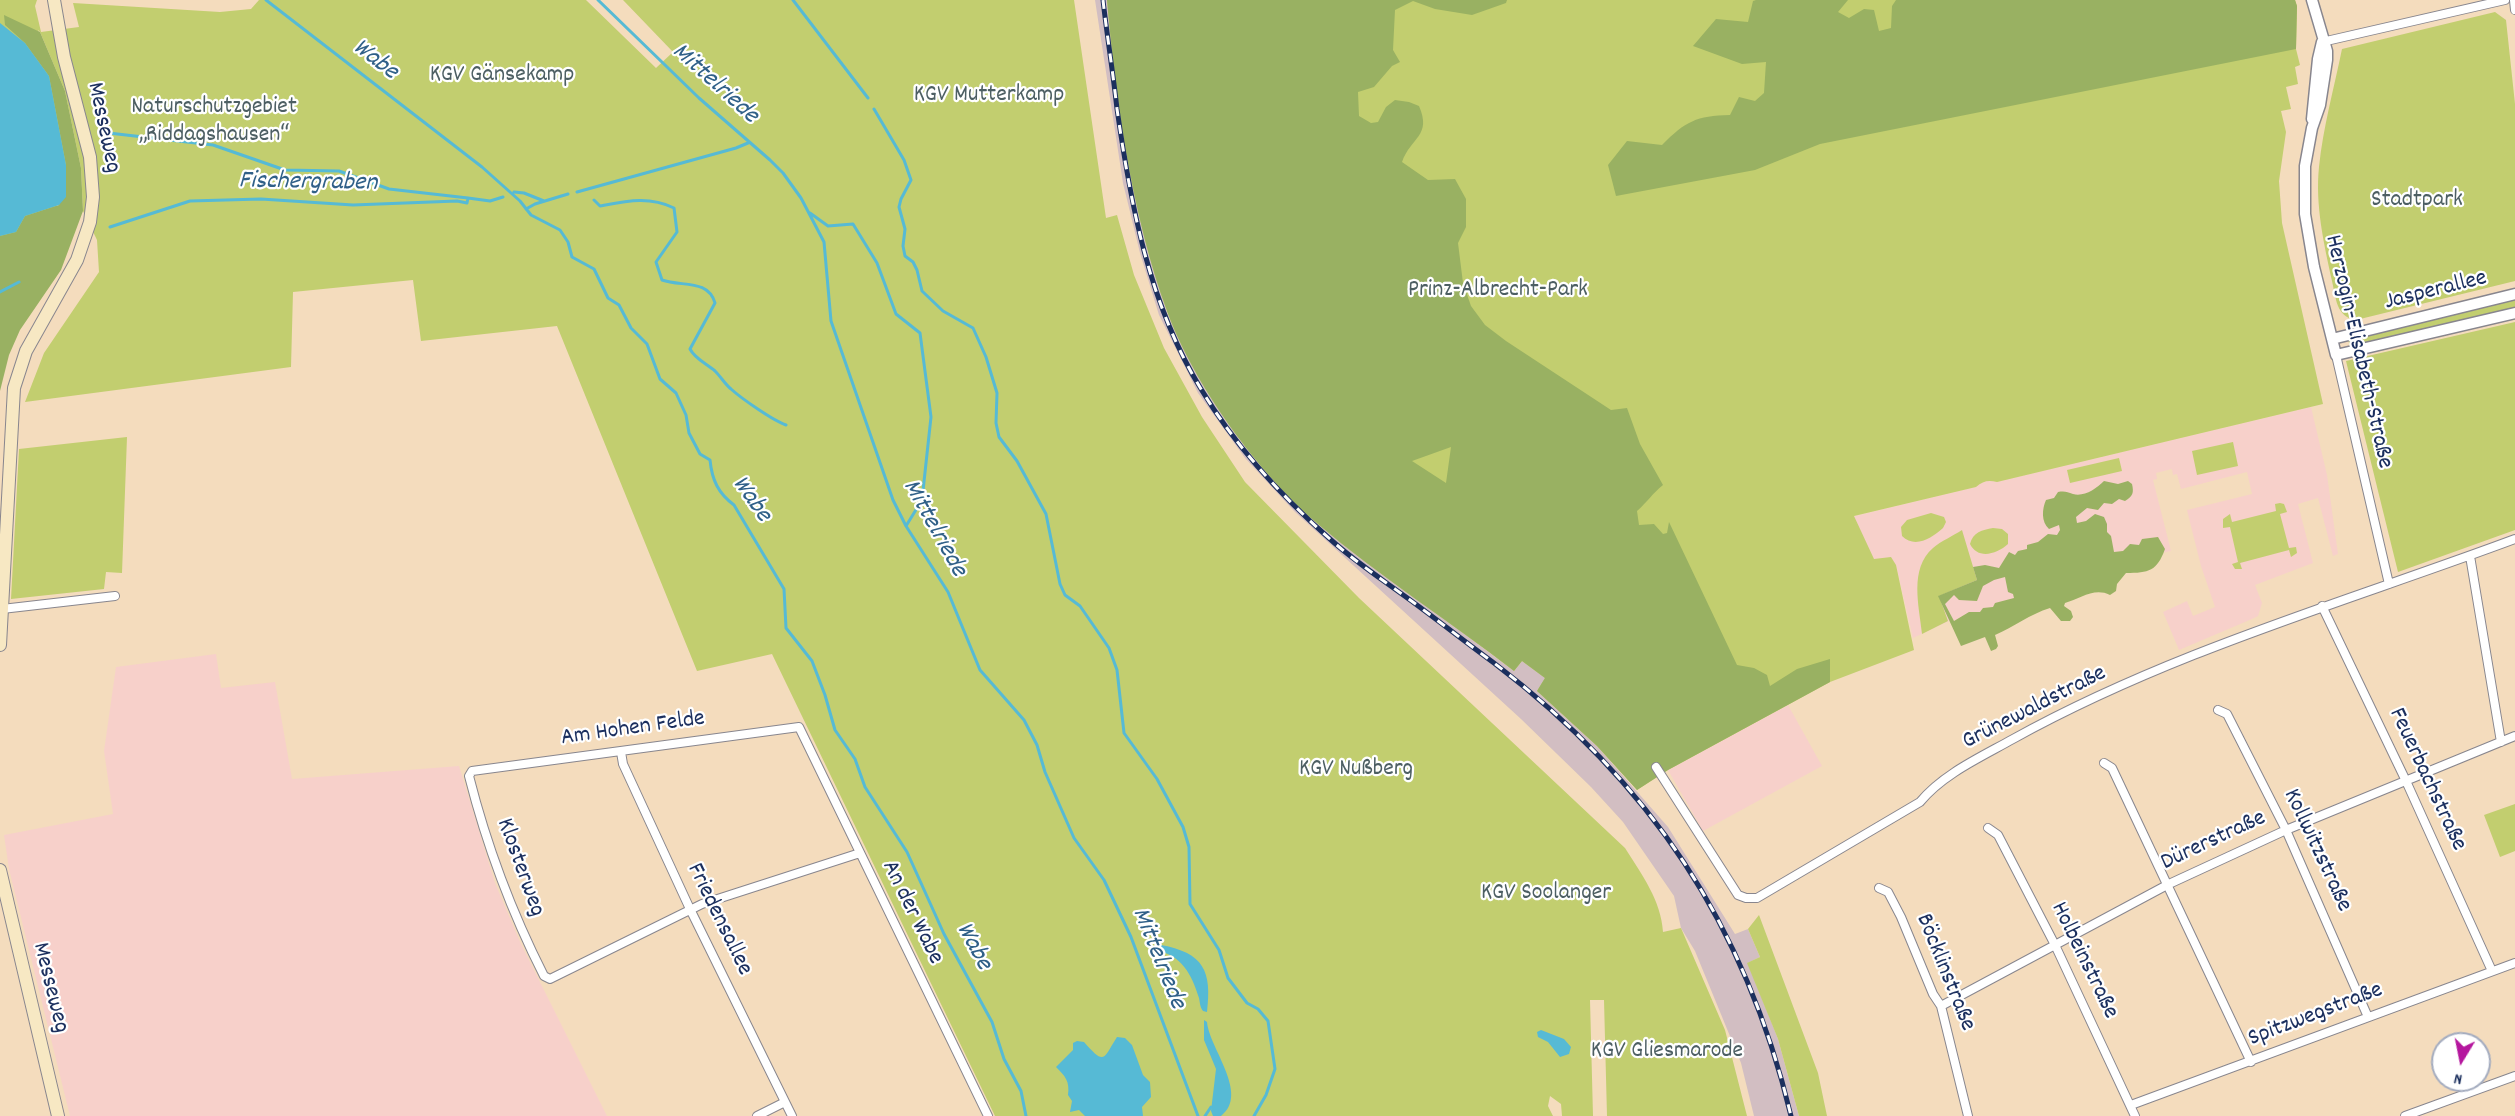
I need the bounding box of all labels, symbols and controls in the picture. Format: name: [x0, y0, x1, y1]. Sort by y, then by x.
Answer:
water label: Wabe: [345, 33, 403, 89]
water label: Mittelriede: [664, 38, 764, 132]
park label: KGV Gänsekamp: [430, 63, 574, 91]
street label: Messeweg: [78, 80, 126, 176]
park label: KGV Mutterkamp: [914, 83, 1064, 111]
park label: Naturschutzgebiet „Riddagshausen“: [131, 95, 297, 151]
water label: Fischergraben: [238, 167, 378, 201]
park label: Stadtpark: [2371, 188, 2463, 216]
street label: Herzogin-Elisabeth-Straße: [2316, 232, 2398, 472]
street label: Jasperallee: [2382, 265, 2490, 319]
park label: Prinz-Albrecht-Park: [1408, 278, 1588, 306]
water label: Wabe: [723, 471, 777, 529]
water label: Mittelriede: [894, 475, 972, 583]
street label: Grünewaldstraße: [1958, 660, 2112, 758]
street label: Feuerbachstraße: [2380, 704, 2472, 856]
street label: Am Hohen Felde: [559, 706, 707, 754]
park label: KGV Nußberg: [1299, 757, 1413, 785]
street label: Kollwitzstraße: [2275, 785, 2357, 917]
street label: Dürerstraße: [2157, 805, 2271, 879]
street label: Klosterweg: [488, 815, 550, 921]
street label: An der Wabe: [874, 856, 948, 970]
street label: Friedensallee: [678, 859, 758, 981]
park label: KGV Soolanger: [1481, 881, 1611, 909]
street label: Holbeinstraße: [2042, 898, 2124, 1024]
water label: Mittelriede: [1123, 904, 1191, 1014]
street label: Böcklinstraße: [1907, 910, 1981, 1036]
water label: Wabe: [947, 918, 997, 976]
street label: Messeweg: [24, 940, 74, 1036]
street label: Spitzwegstraße: [2245, 977, 2387, 1055]
north arrow: [2431, 1032, 2491, 1092]
park label: KGV Gliesmarode: [1591, 1039, 1743, 1067]
text: N: [2452, 1066, 2464, 1090]

